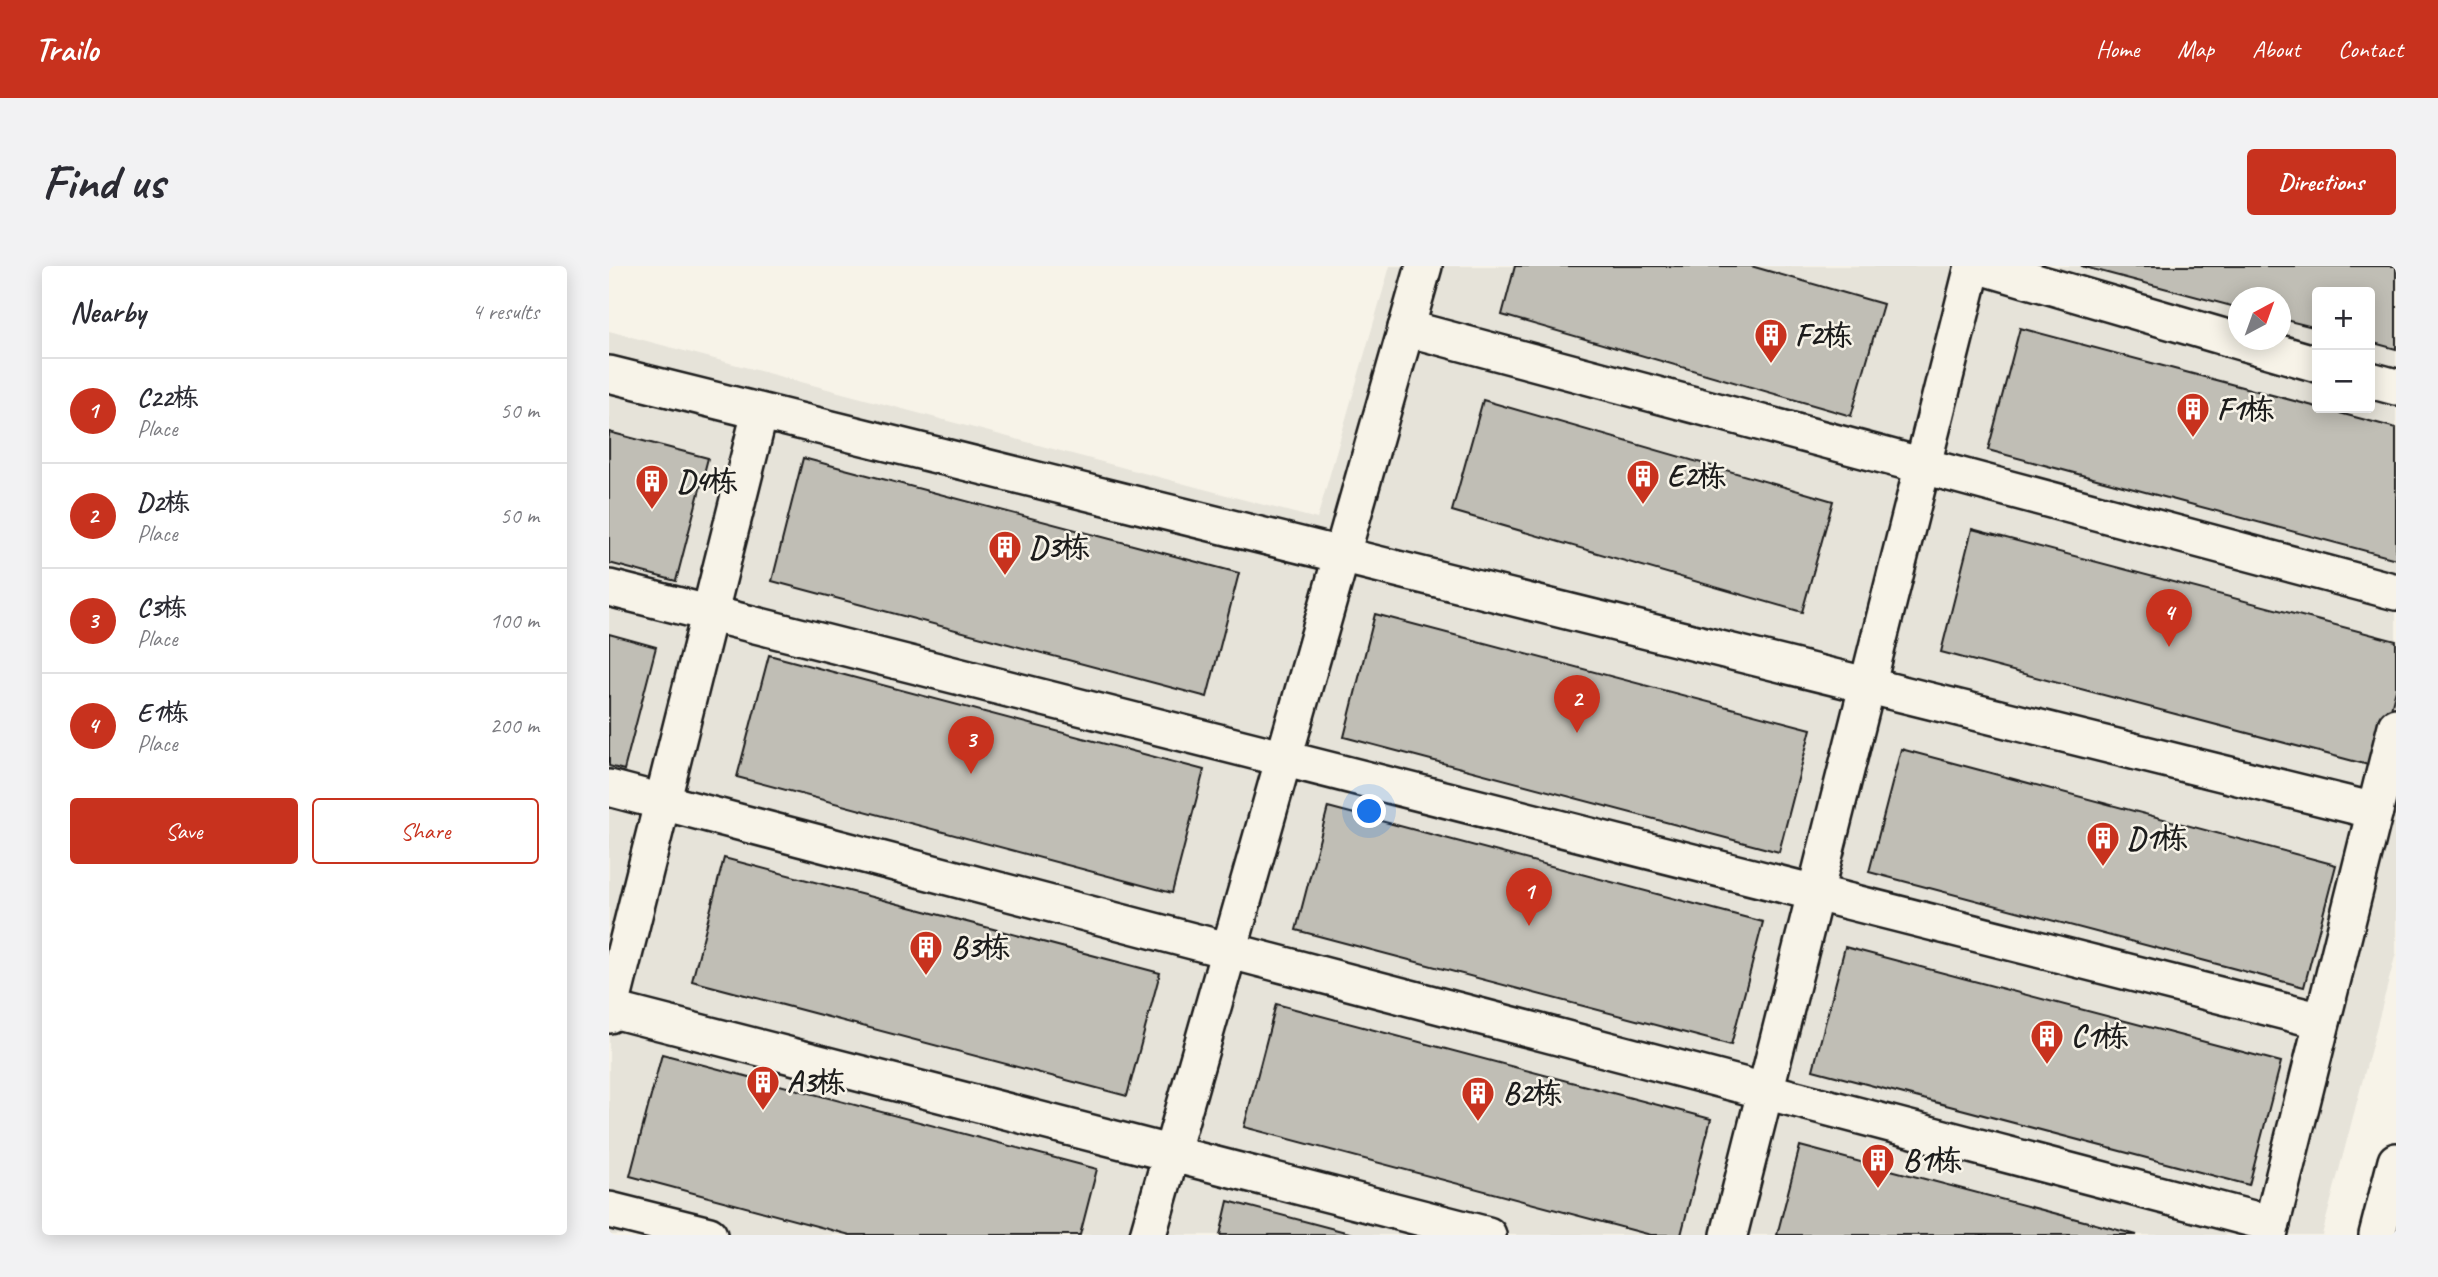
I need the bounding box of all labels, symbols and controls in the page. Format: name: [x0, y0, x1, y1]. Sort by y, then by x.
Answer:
text: Trailo: [35, 28, 98, 70]
text: Home: [2096, 34, 2139, 64]
text: Map: [2177, 34, 2214, 64]
text: About: [2252, 34, 2300, 64]
text: Contact: [2338, 34, 2403, 64]
button: Directions: [2247, 149, 2396, 215]
text: Find us: [42, 151, 164, 213]
north arrow: [2228, 287, 2291, 350]
map controls: [2312, 287, 2375, 413]
button: +: [2312, 287, 2375, 350]
text: Nearby: [70, 293, 146, 331]
text: 4 results: [472, 297, 539, 326]
building icon: F2栋: [1752, 316, 1790, 365]
place label: F2栋: [1795, 316, 1852, 354]
button: −: [2312, 350, 2375, 413]
text: C22栋: [137, 381, 199, 414]
building icon: F1栋: [2174, 390, 2212, 439]
place label: F1栋: [2217, 390, 2274, 428]
text: 1: [88, 396, 98, 425]
text: 50 m: [500, 396, 539, 425]
text: Place: [137, 414, 177, 443]
building icon: E2栋: [1624, 457, 1662, 506]
place label: E2栋: [1667, 457, 1727, 495]
building icon: D4栋: [633, 462, 671, 511]
place label: D4栋: [677, 462, 738, 500]
text: D2栋: [137, 486, 190, 519]
text: 2: [88, 501, 98, 530]
text: 50 m: [500, 501, 539, 530]
text: Place: [137, 519, 177, 548]
building icon: D3栋: [986, 528, 1024, 577]
place label: D3栋: [1029, 528, 1090, 566]
pin: 4: [2146, 589, 2192, 647]
text: C3栋: [137, 591, 187, 624]
text: 3: [88, 606, 98, 635]
text: 100 m: [490, 606, 539, 635]
text: Place: [137, 624, 177, 653]
pin: 2: [1554, 675, 1600, 733]
text: E1栋: [137, 696, 189, 729]
text: 4: [88, 711, 98, 740]
text: 200 m: [490, 711, 539, 740]
pin: 3: [948, 716, 994, 774]
text: Place: [137, 729, 177, 758]
your location: [1352, 794, 1386, 828]
button: Save: [70, 798, 298, 864]
button: Share: [312, 798, 539, 864]
building icon: D1栋: [2084, 819, 2122, 868]
place label: D1栋: [2127, 819, 2188, 857]
pin: 1: [1506, 868, 1552, 926]
building icon: B3栋: [907, 928, 945, 977]
place label: B3栋: [951, 928, 1010, 966]
building icon: C1栋: [2028, 1017, 2066, 1066]
place label: C1栋: [2071, 1017, 2129, 1055]
building icon: A3栋: [744, 1063, 782, 1112]
place label: A3栋: [787, 1063, 846, 1101]
building icon: B2栋: [1459, 1074, 1497, 1123]
place label: B2栋: [1503, 1074, 1562, 1112]
building icon: B1栋: [1859, 1141, 1897, 1190]
place label: B1栋: [1903, 1141, 1962, 1179]

